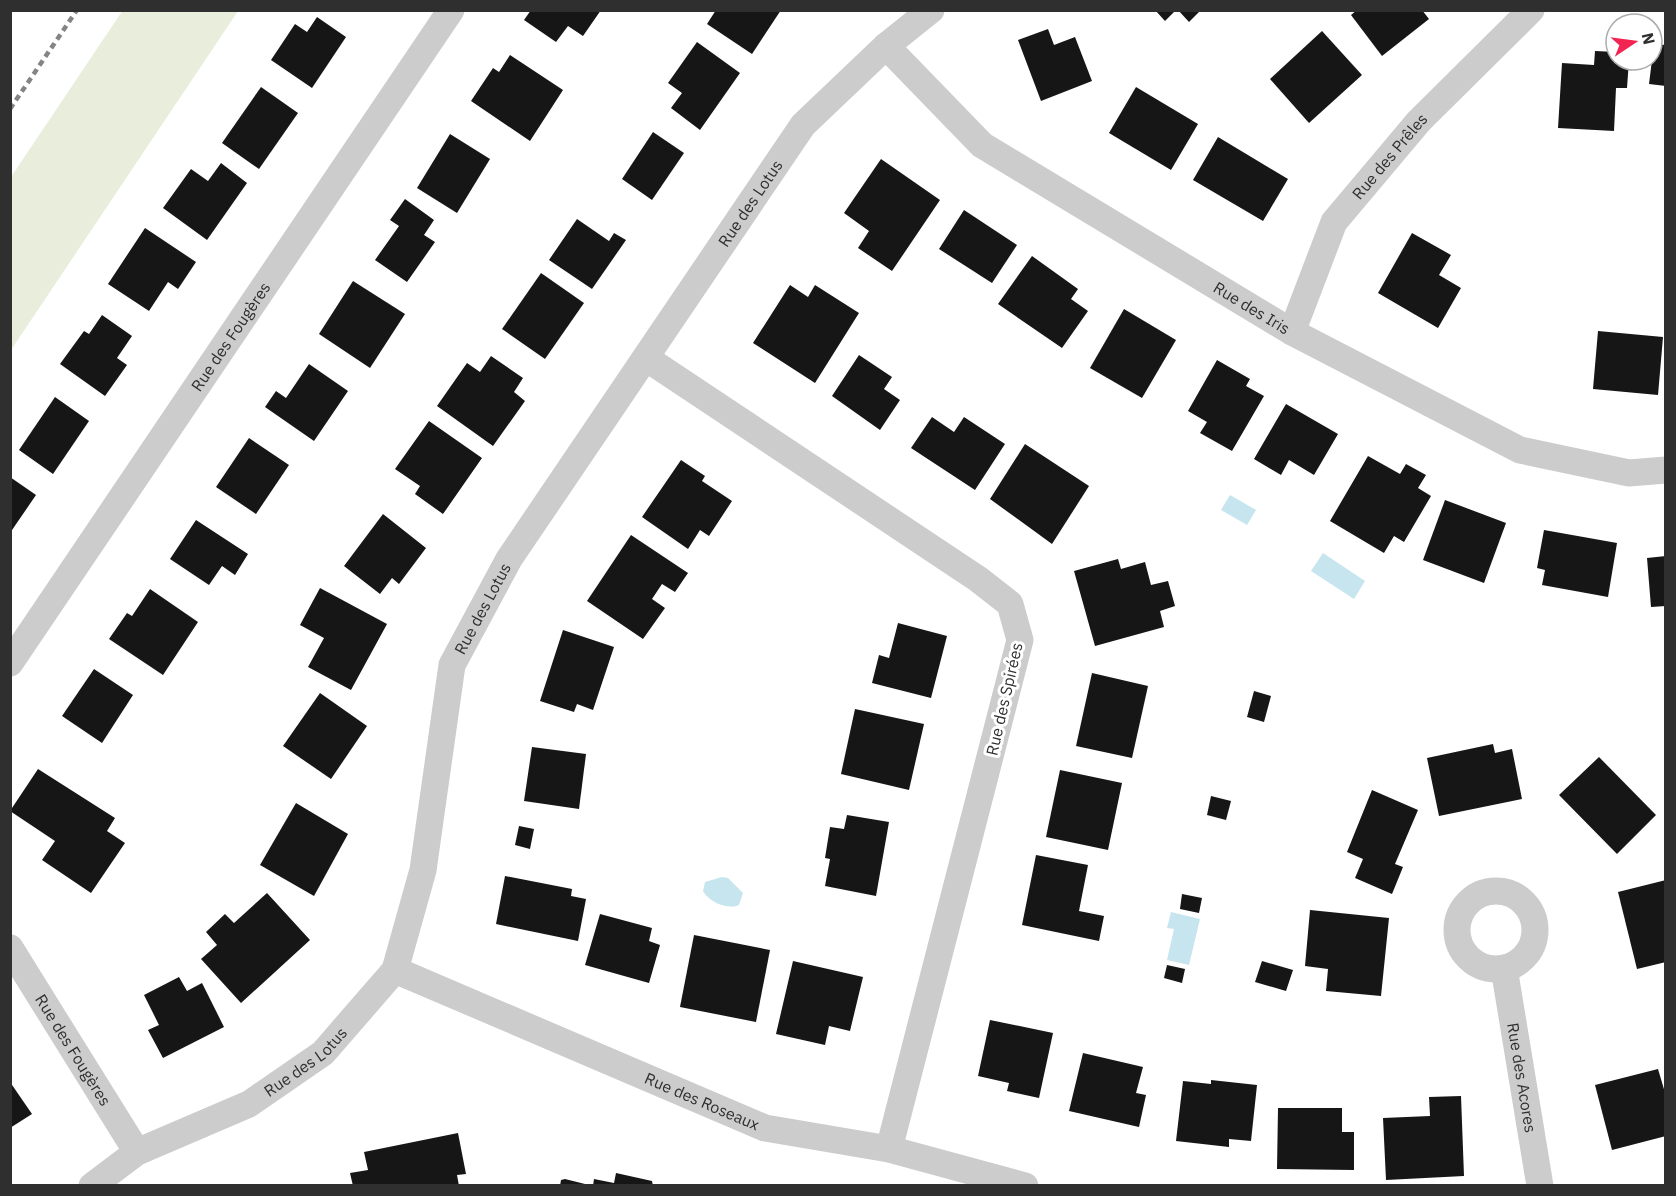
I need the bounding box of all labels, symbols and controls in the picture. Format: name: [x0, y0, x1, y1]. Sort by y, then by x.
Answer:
north arrow: [1604, 12, 1664, 72]
text: N: [1638, 31, 1660, 47]
street label: Rue des Prêles: [1348, 109, 1431, 203]
street label: Rue des Lotus: [713, 156, 787, 251]
street label: Rue des Iris: [1210, 277, 1294, 338]
street label: Rue des Fougères: [186, 278, 275, 395]
street label: Rue des Lotus: [450, 559, 515, 658]
street label: Rue des Spirées: [981, 641, 1027, 757]
street label: Rue des Fougères: [31, 990, 116, 1109]
street label: Rue des Acores: [1503, 1021, 1541, 1134]
street label: Rue des Lotus: [260, 1023, 351, 1101]
street label: Rue des Roseaux: [642, 1068, 763, 1135]

